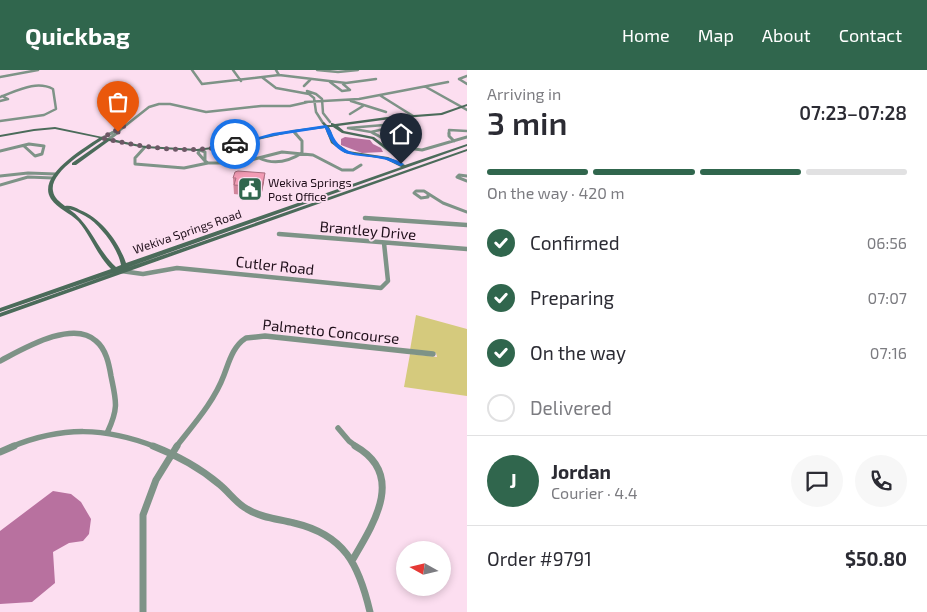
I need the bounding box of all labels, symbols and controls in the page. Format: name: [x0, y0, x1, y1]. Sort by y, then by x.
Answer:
text: Quickbag: [25, 21, 130, 50]
text: Home: [622, 24, 670, 46]
text: Map: [698, 24, 734, 46]
text: About: [762, 24, 811, 46]
text: Contact: [839, 24, 902, 46]
pin: [97, 81, 139, 132]
text: Arriving in: [487, 84, 561, 103]
icon: bag: [104, 88, 132, 116]
text: 07:23–07:28: [799, 101, 907, 124]
text: 3 min: [487, 103, 568, 141]
pin: [380, 113, 422, 164]
courier: [210, 119, 260, 169]
icon: home: [387, 120, 415, 148]
icon: car: [221, 130, 249, 158]
place label: Wekiva Springs Post Office: [268, 175, 352, 203]
public building icon: Wekiva Springs Post Office: [237, 176, 263, 202]
text: On the way · 420 m: [487, 183, 625, 202]
street label: Wekiva Springs Road: [131, 206, 243, 256]
street label: Brantley Drive: [319, 217, 417, 243]
icon: check: [487, 229, 515, 257]
text: Confirmed: [530, 231, 620, 254]
text: 06:56: [867, 233, 907, 252]
street label: Cutler Road: [235, 252, 315, 278]
icon: check: [487, 284, 515, 312]
text: Preparing: [530, 286, 614, 309]
text: 07:07: [868, 288, 907, 307]
street label: Palmetto Concourse: [262, 315, 400, 347]
icon: check: [487, 339, 515, 367]
text: On the way: [530, 341, 626, 364]
text: 07:16: [870, 343, 907, 362]
text: Delivered: [530, 396, 612, 419]
button: chat: [791, 455, 843, 507]
button: phone: [855, 455, 907, 507]
text: Jordan: [551, 460, 611, 483]
text: J: [509, 469, 517, 492]
text: Courier · 4.4: [551, 483, 638, 502]
north arrow: [396, 541, 451, 596]
map controls: [396, 541, 451, 596]
text: Order #9791: [487, 547, 592, 570]
text: $50.80: [845, 547, 907, 570]

